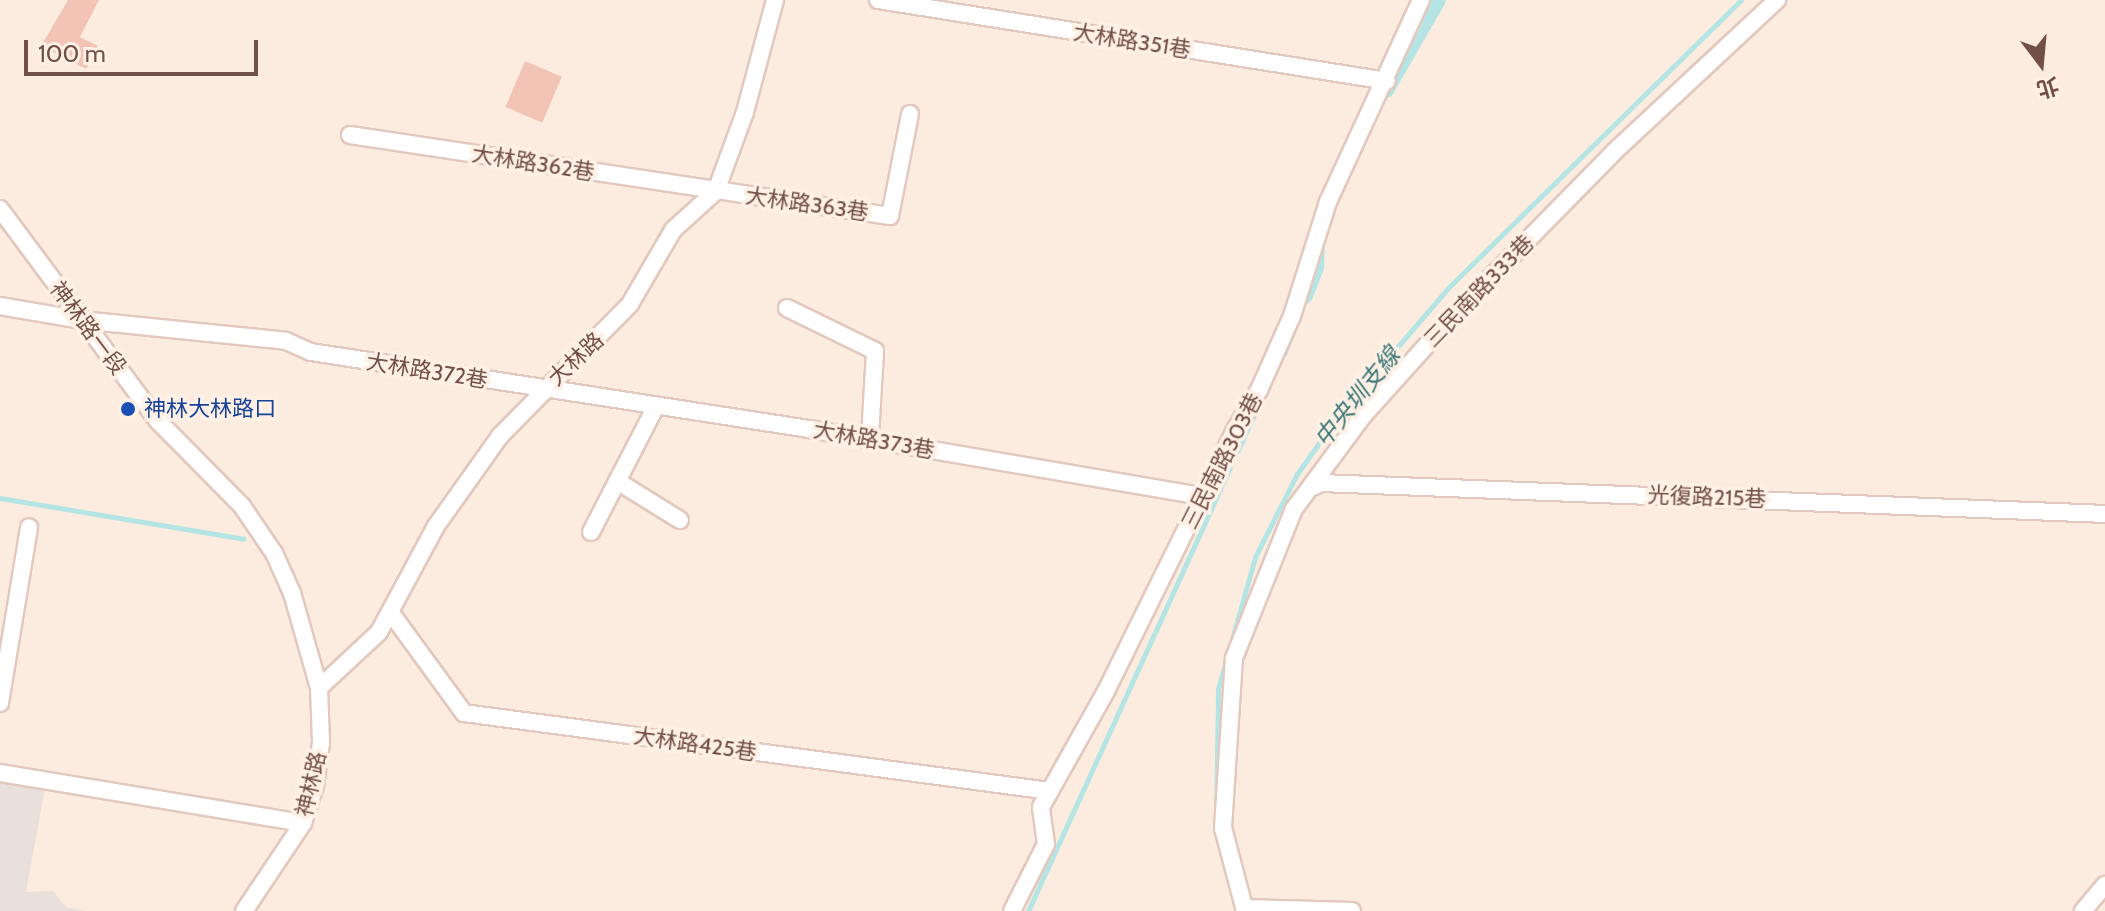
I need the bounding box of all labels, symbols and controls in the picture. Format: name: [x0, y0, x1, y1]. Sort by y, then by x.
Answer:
street label: 大林路351巷: [1071, 19, 1193, 63]
scale bar: [28, 24, 262, 74]
north arrow: [2001, 24, 2081, 104]
text: 100 m: [38, 39, 106, 68]
text: 北: [2033, 72, 2062, 104]
street label: 大林路362巷: [470, 140, 596, 186]
street label: 大林路363巷: [744, 182, 870, 226]
street label: 三民南路333巷: [1419, 229, 1539, 353]
street label: 神林路一段: [44, 276, 132, 380]
street label: 大林路: [543, 327, 609, 391]
water label: 中央圳支線: [1308, 341, 1406, 453]
street label: 大林路372巷: [364, 348, 490, 394]
street label: 三民南路303巷: [1176, 389, 1268, 533]
place label: 神林大林路口: [144, 396, 276, 422]
marker: 神林大林路口: [119, 400, 137, 418]
street label: 大林路373巷: [811, 416, 937, 464]
street label: 光復路215巷: [1647, 482, 1767, 512]
street label: 大林路425巷: [632, 722, 758, 766]
street label: 神林路: [291, 749, 331, 819]

